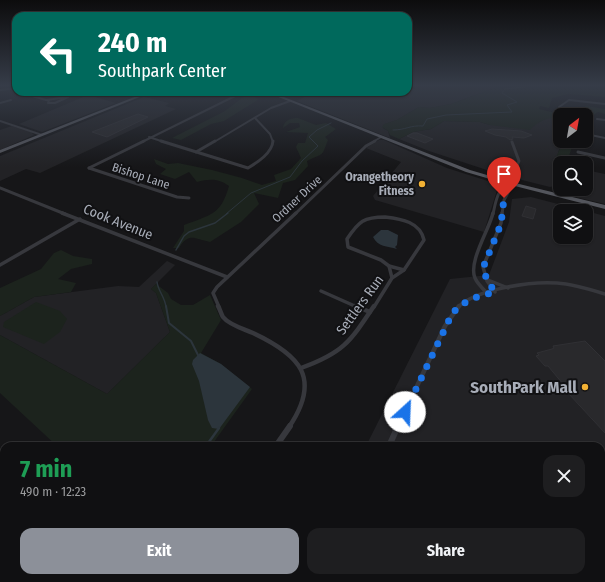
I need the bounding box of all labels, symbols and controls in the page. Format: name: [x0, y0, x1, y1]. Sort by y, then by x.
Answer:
text: 240 m: [98, 26, 167, 59]
icon: left: [32, 28, 84, 80]
text: Southpark Center: [98, 60, 226, 82]
north arrow: [553, 108, 593, 148]
map controls: [553, 108, 593, 244]
button: search: [553, 156, 593, 196]
pin: [487, 157, 521, 198]
street label: Bishop Lane: [110, 160, 172, 192]
icon: arrive: [493, 163, 515, 185]
place label: Orangetheory Fitness: [345, 170, 415, 198]
street label: Ordner Drive: [269, 173, 325, 225]
marker: Orangetheory Fitness: [417, 179, 427, 189]
street label: Cook Avenue: [81, 200, 155, 244]
button: layers: [553, 204, 593, 244]
street label: Settlers Run: [333, 272, 387, 338]
place label: SouthPark Mall: [470, 377, 577, 398]
marker: SouthPark Mall: [580, 382, 590, 392]
position arrow: [384, 391, 426, 433]
text: 7 min: [20, 455, 72, 483]
button: close: [543, 455, 585, 497]
text: 490 m · 12:23: [20, 484, 86, 499]
button: Exit: [20, 528, 299, 574]
button: Share: [307, 528, 585, 574]

